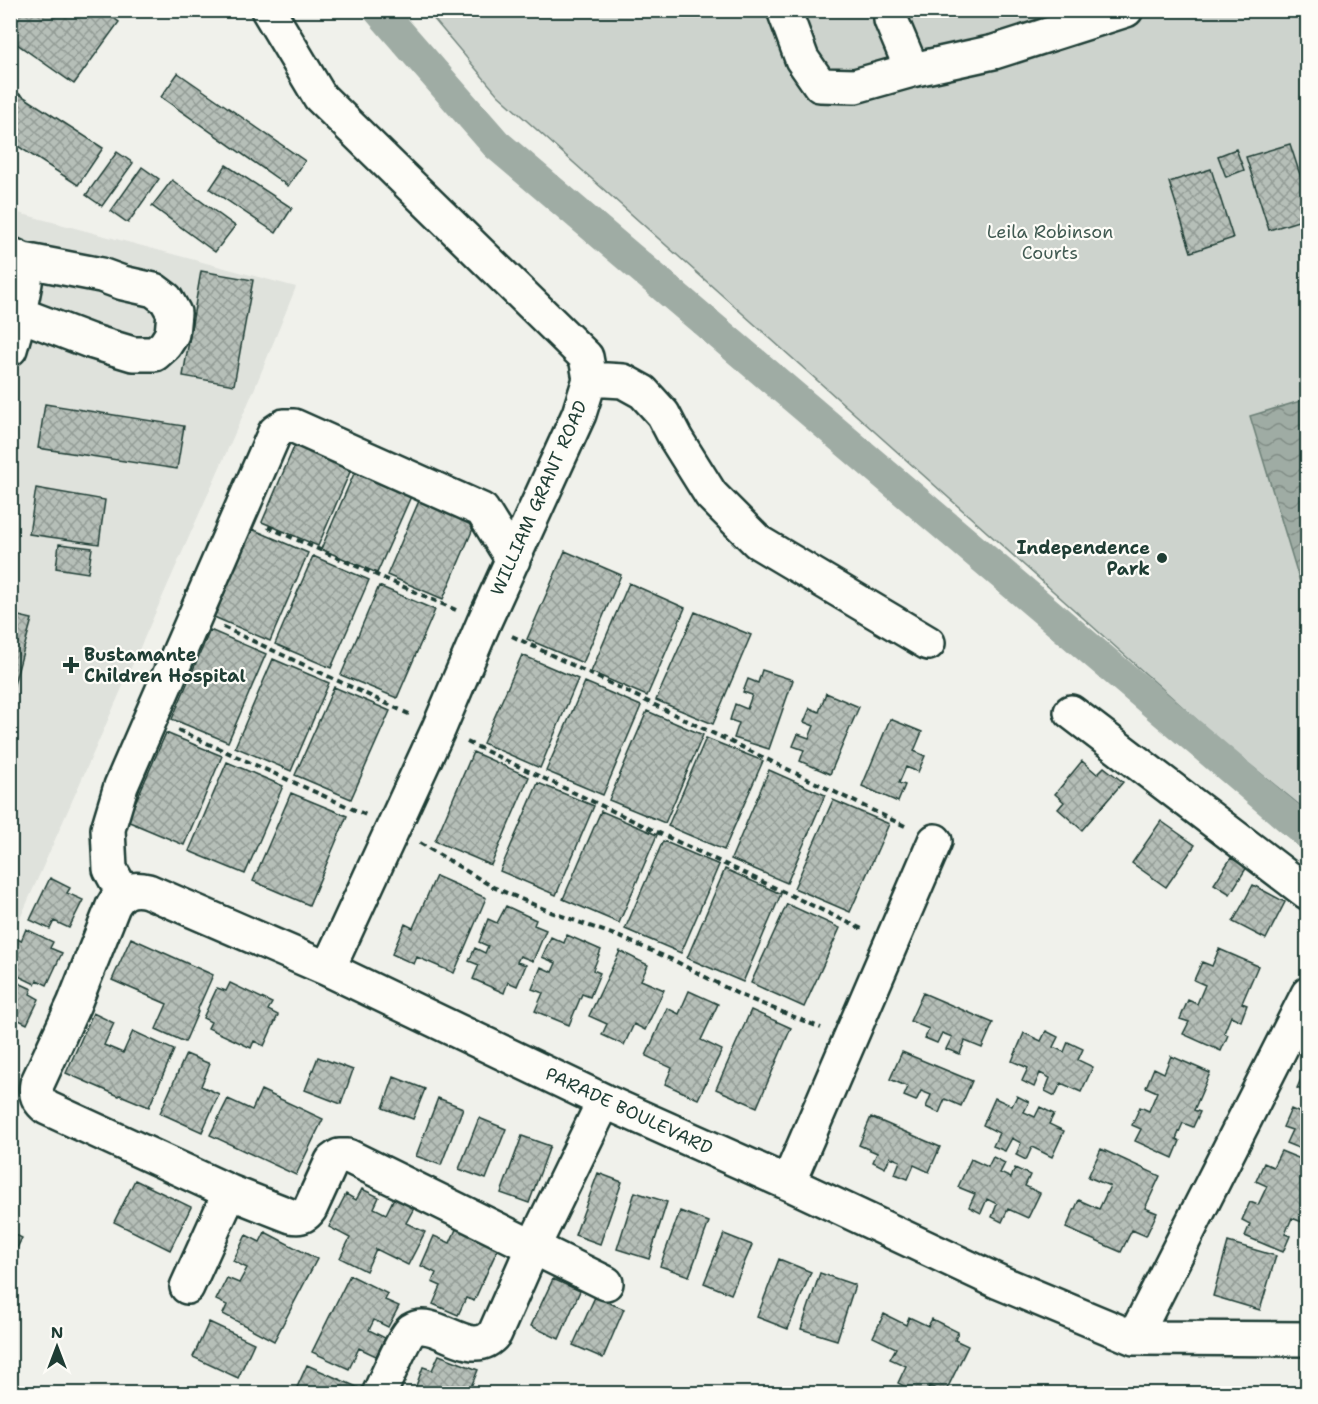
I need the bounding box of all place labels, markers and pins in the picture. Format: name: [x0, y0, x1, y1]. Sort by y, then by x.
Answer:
place label: Independence Park: [1017, 536, 1150, 581]
marker: Independence Park: [1155, 551, 1169, 565]
place label: Bustamante Children Hospital: [84, 643, 246, 688]
marker: Bustamante Children Hospital: [62, 656, 80, 674]

